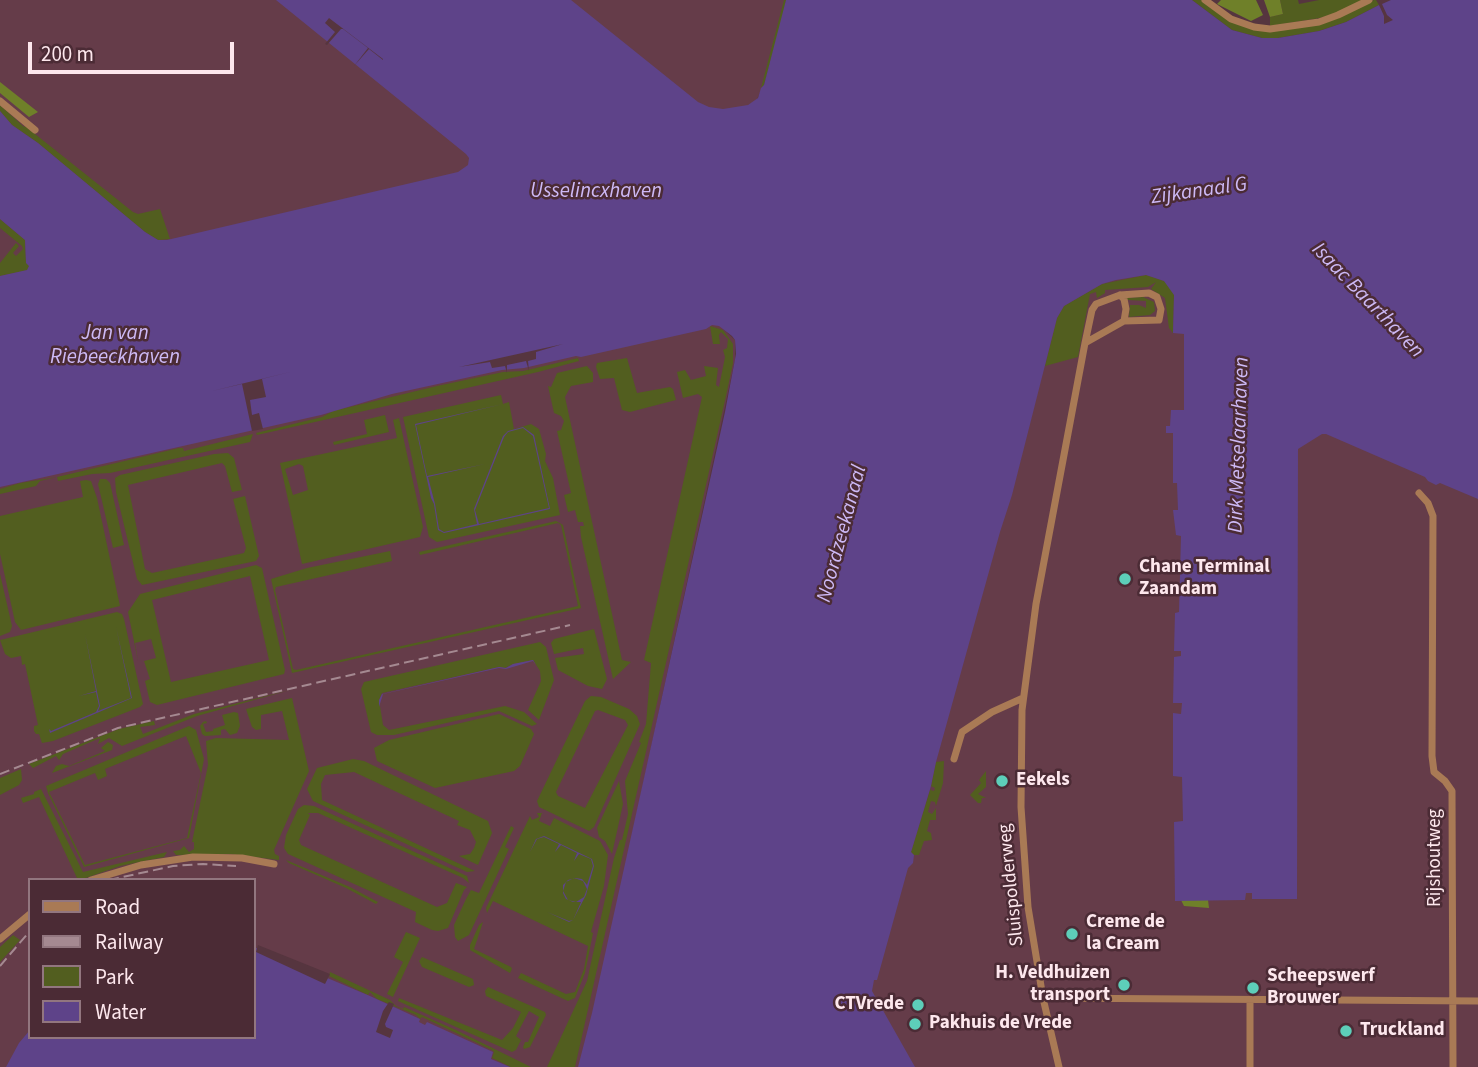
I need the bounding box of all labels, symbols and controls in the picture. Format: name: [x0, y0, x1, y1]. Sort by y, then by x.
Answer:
scale bar: [32, 28, 238, 72]
text: 200 m: [41, 39, 94, 69]
water label: Zijkanaal G: [1149, 173, 1249, 211]
water label: Usselincxhaven: [530, 179, 662, 205]
water label: Isaac Baarthaven: [1306, 238, 1428, 364]
water label: Jan van Riebeeckhaven: [50, 321, 180, 371]
water label: Dirk Metselaarhaven: [1224, 356, 1256, 534]
water label: Noordzeekanaal: [813, 463, 873, 605]
place label: Chane Terminal Zaandam: [1139, 557, 1270, 601]
marker: Chane Terminal Zaandam: [1117, 571, 1133, 587]
place label: Eekels: [1016, 770, 1070, 792]
marker: Eekels: [994, 773, 1010, 789]
street label: Rijshoutweg: [1425, 809, 1447, 907]
street label: Sluispolderweg: [994, 823, 1030, 947]
legend: [28, 878, 256, 1039]
text: Road: [95, 892, 140, 922]
place label: Creme de la Cream: [1086, 912, 1165, 956]
marker: Creme de la Cream: [1064, 926, 1080, 942]
text: Railway: [95, 927, 163, 957]
text: Park: [95, 962, 134, 992]
place label: H. Veldhuizen transport: [995, 963, 1110, 1007]
place label: Scheepswerf Brouwer: [1267, 966, 1375, 1010]
marker: H. Veldhuizen transport: [1116, 977, 1132, 993]
marker: Scheepswerf Brouwer: [1245, 980, 1261, 996]
place label: CTVrede: [834, 994, 904, 1016]
text: Water: [95, 997, 146, 1027]
marker: CTVrede: [910, 997, 926, 1013]
place label: Pakhuis de Vrede: [929, 1013, 1072, 1035]
marker: Pakhuis de Vrede: [907, 1016, 923, 1032]
place label: Truckland: [1360, 1020, 1445, 1042]
marker: Truckland: [1338, 1023, 1354, 1039]

